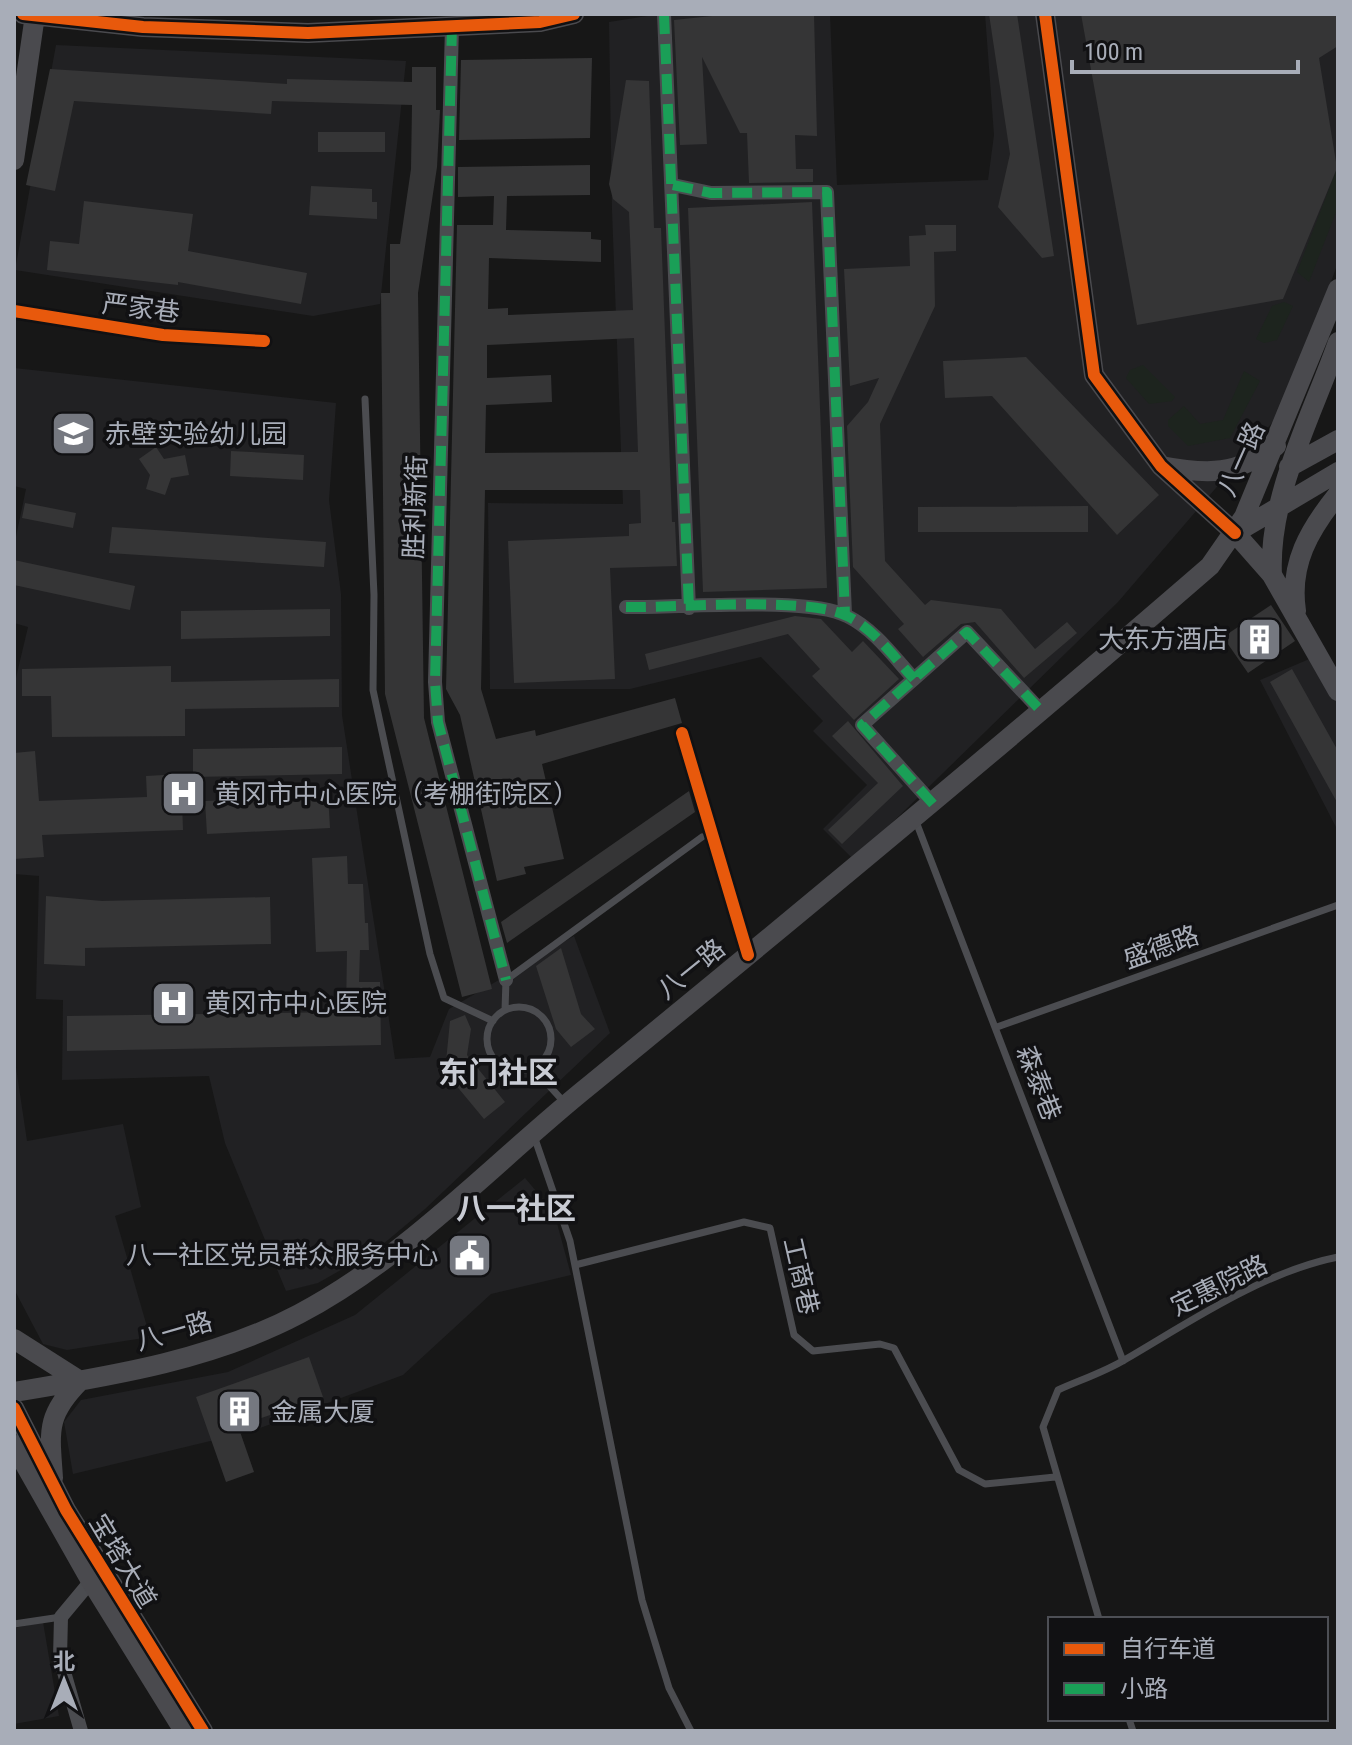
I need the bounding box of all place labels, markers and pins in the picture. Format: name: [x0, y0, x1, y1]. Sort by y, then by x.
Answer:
school or university icon: 赤壁实验幼儿园: [50, 410, 98, 458]
place label: 赤壁实验幼儿园: [105, 419, 287, 449]
building icon: 大东方酒店: [1235, 615, 1283, 663]
place label: 大东方酒店: [1098, 624, 1228, 654]
hospital icon: 黄冈市中心医院（考棚街院区）: [160, 770, 208, 818]
place label: 黄冈市中心医院（考棚街院区）: [215, 779, 579, 809]
hospital icon: 黄冈市中心医院: [150, 979, 198, 1027]
place label: 黄冈市中心医院: [205, 988, 387, 1018]
public building icon: 八一社区党员群众服务中心: [445, 1231, 493, 1279]
place label: 八一社区党员群众服务中心: [126, 1240, 438, 1270]
building icon: 金属大厦: [216, 1388, 264, 1436]
place label: 金属大厦: [271, 1397, 375, 1427]

